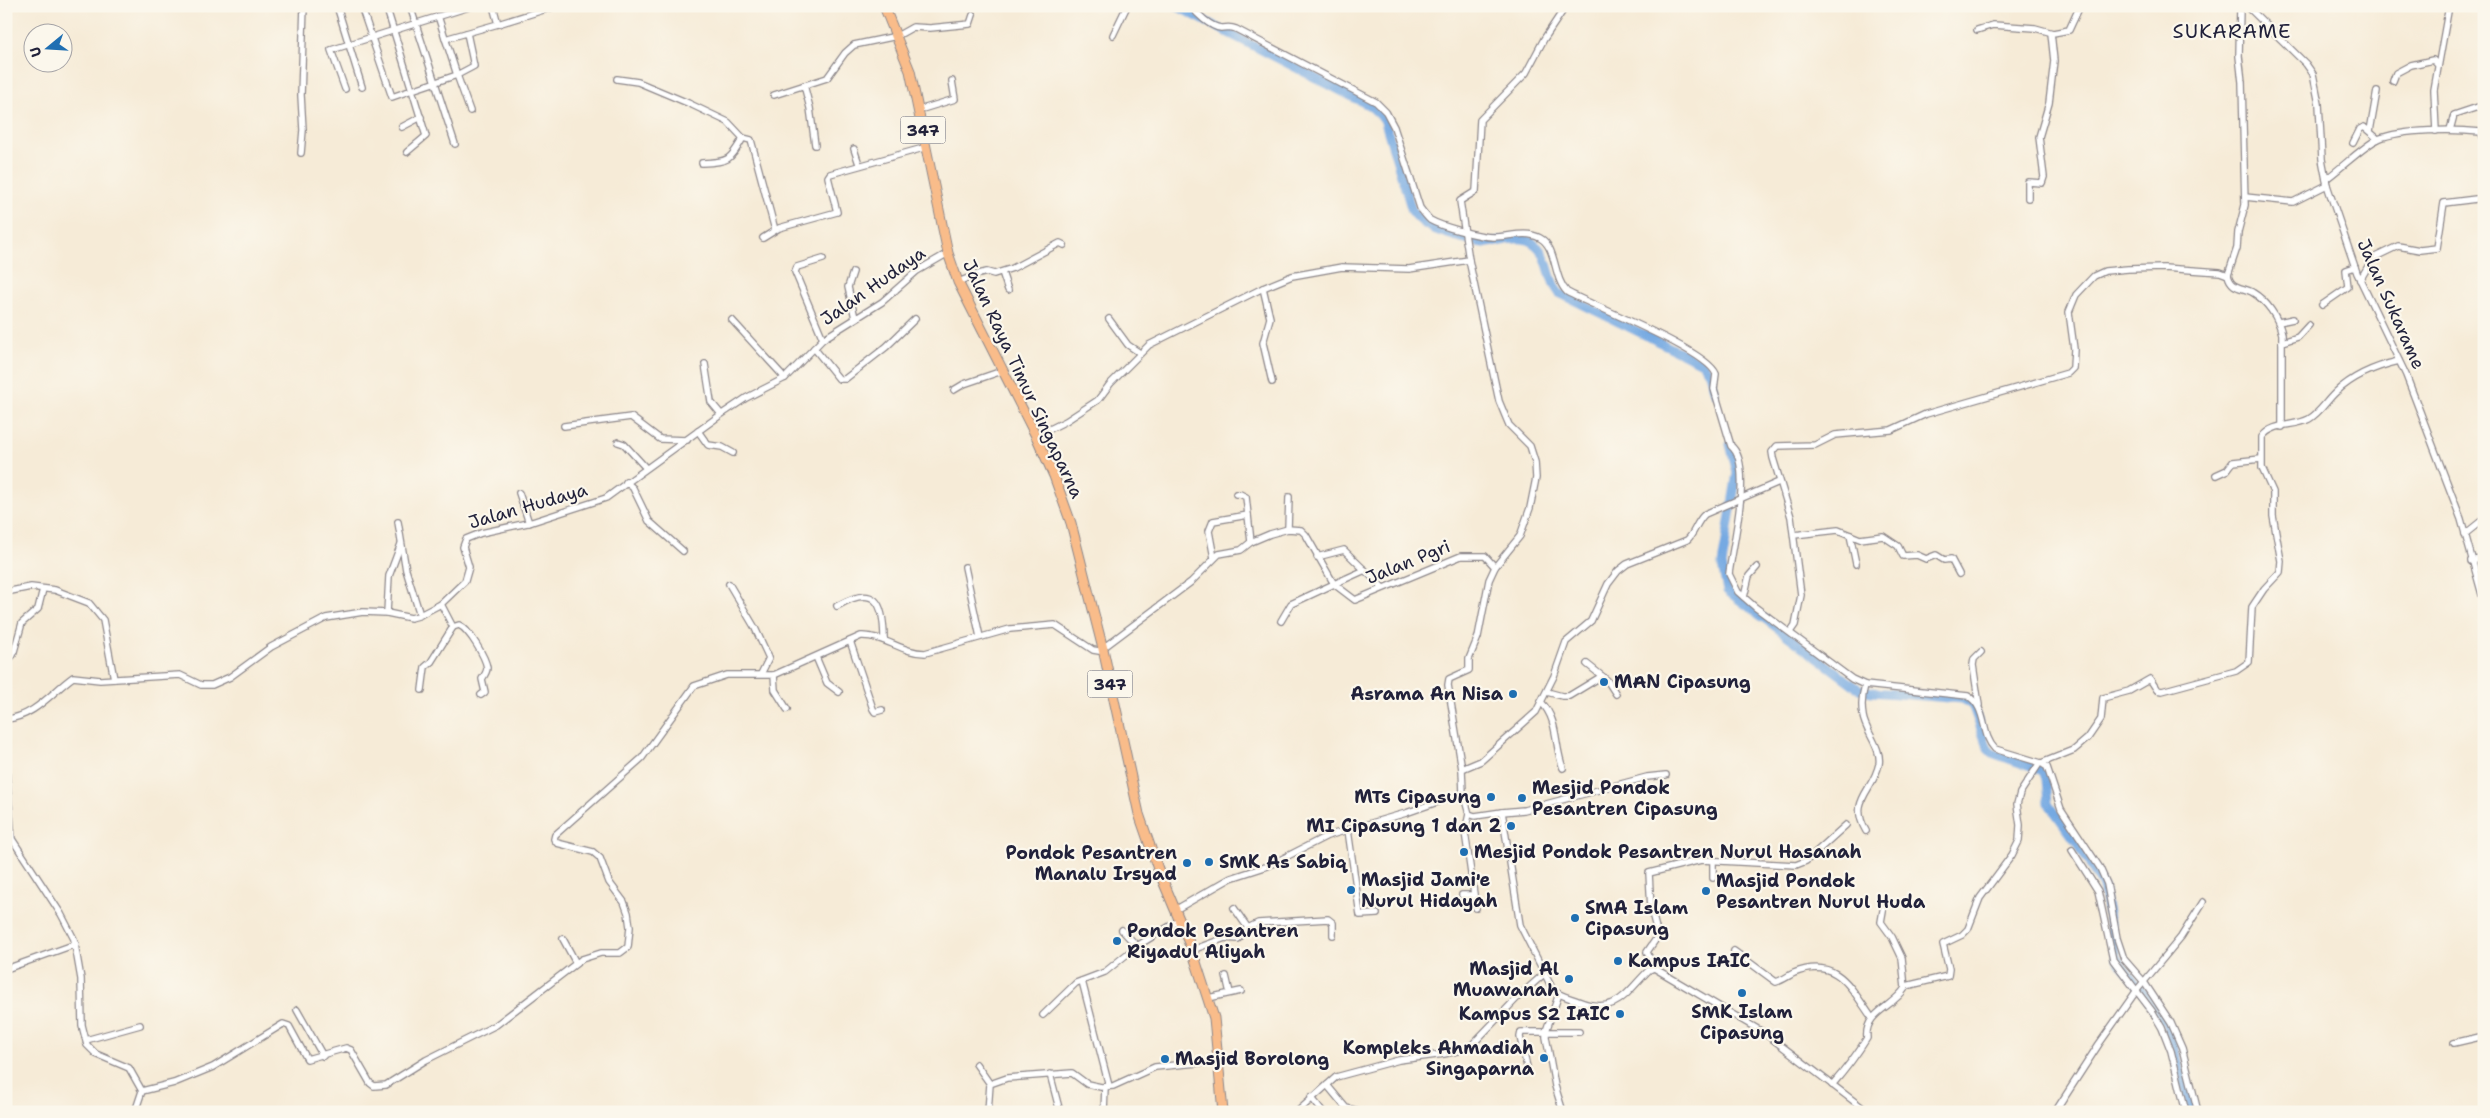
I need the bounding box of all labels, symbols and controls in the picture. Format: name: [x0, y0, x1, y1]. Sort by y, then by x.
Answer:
district label: SUKARAME: [2173, 18, 2291, 44]
north arrow: [22, 22, 72, 72]
text: U: [26, 45, 46, 59]
road number: 347: [900, 116, 946, 144]
street label: Jalan Sukarame: [2352, 235, 2430, 373]
street label: Jalan Hudaya: [816, 241, 930, 331]
street label: Jalan Raya Timur Singaparna: [957, 256, 1089, 502]
street label: Jalan Hudaya: [466, 478, 590, 534]
street label: Jalan Pgri: [1362, 534, 1454, 590]
place label: MAN Cipasung: [1614, 670, 1751, 694]
road number: 347: [1088, 671, 1132, 698]
marker: MAN Cipasung: [1598, 676, 1610, 688]
place label: Asrama An Nisa: [1350, 682, 1504, 706]
marker: Asrama An Nisa: [1507, 688, 1519, 700]
place label: Mesjid Pondok Pesantren Cipasung: [1532, 776, 1718, 821]
place label: MTs Cipasung: [1354, 785, 1481, 809]
marker: MTs Cipasung: [1485, 791, 1497, 803]
marker: Mesjid Pondok Pesantren Cipasung: [1516, 792, 1528, 804]
place label: MI Cipasung 1 dan 2: [1306, 814, 1501, 838]
marker: MI Cipasung 1 dan 2: [1505, 820, 1517, 832]
place label: Mesjid Pondok Pesantren Nurul Hasanah: [1474, 840, 1862, 864]
place label: Pondok Pesantren Manalu Irsyad: [1006, 841, 1177, 886]
marker: Mesjid Pondok Pesantren Nurul Hasanah: [1458, 846, 1470, 858]
place label: SMK As Sabiq: [1219, 850, 1348, 874]
marker: SMK As Sabiq: [1203, 856, 1215, 868]
marker: Pondok Pesantren Manalu Irsyad: [1181, 857, 1193, 869]
place label: Masjid Jami'e Nurul Hidayah: [1361, 868, 1498, 913]
place label: Masjid Pondok Pesantren Nurul Huda: [1716, 869, 1926, 914]
marker: Masjid Jami'e Nurul Hidayah: [1345, 884, 1357, 896]
marker: Masjid Pondok Pesantren Nurul Huda: [1700, 885, 1712, 897]
place label: SMA Islam Cipasung: [1585, 896, 1689, 941]
marker: SMA Islam Cipasung: [1569, 912, 1581, 924]
place label: Pondok Pesantren Riyadul Aliyah: [1127, 919, 1299, 964]
marker: Pondok Pesantren Riyadul Aliyah: [1111, 935, 1123, 947]
place label: Kampus IAIC: [1628, 949, 1750, 973]
marker: Kampus IAIC: [1612, 955, 1624, 967]
place label: Masjid Al Muawanah: [1453, 957, 1559, 1002]
marker: Masjid Al Muawanah: [1563, 973, 1575, 985]
marker: SMK Islam Cipasung: [1736, 987, 1748, 999]
place label: SMK Islam Cipasung: [1691, 1000, 1793, 1045]
place label: Kampus S2 IAIC: [1459, 1002, 1610, 1026]
marker: Kampus S2 IAIC: [1614, 1008, 1626, 1020]
place label: Kompleks Ahmadiah Singaparna: [1343, 1036, 1535, 1081]
place label: Masjid Borolong: [1175, 1047, 1330, 1071]
marker: Kompleks Ahmadiah Singaparna: [1538, 1052, 1550, 1064]
marker: Masjid Borolong: [1159, 1053, 1171, 1065]

